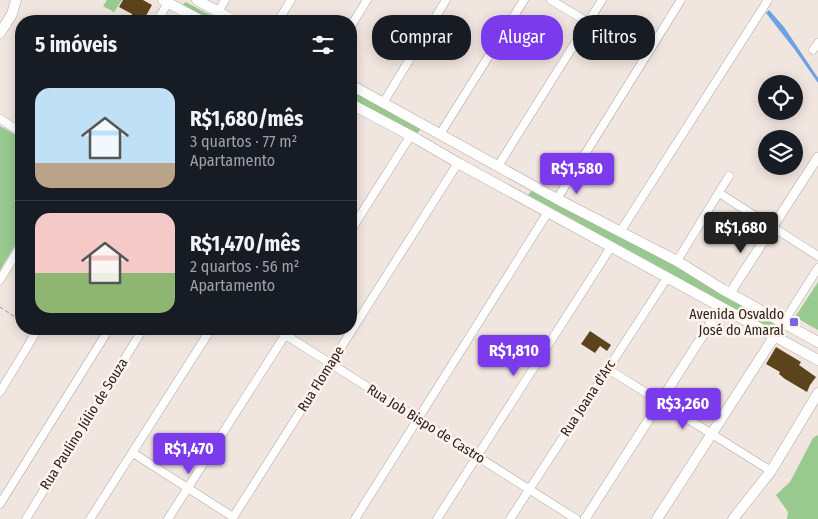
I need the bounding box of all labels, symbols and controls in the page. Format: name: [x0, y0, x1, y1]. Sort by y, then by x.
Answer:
chip: Comprar: [372, 15, 471, 60]
chip: Alugar: [481, 15, 563, 60]
chip: Filtros: [573, 15, 655, 60]
icon: filters: [309, 31, 337, 59]
text: 5 imóveis: [35, 32, 117, 58]
map controls: [758, 75, 803, 175]
button: locate: [758, 75, 803, 120]
text: R$1,680/mês: [190, 106, 303, 132]
icon: home: [75, 108, 135, 168]
button: layers: [758, 130, 803, 175]
text: 3 quartos · 77 m²: [190, 132, 297, 151]
text: Apartamento: [190, 151, 275, 170]
pin: R$1,580: [531, 152, 623, 195]
text: R$1,580: [551, 159, 603, 178]
pin: R$1,680: [695, 212, 787, 254]
text: R$1,680: [715, 218, 767, 237]
text: R$1,470/mês: [190, 231, 300, 257]
icon: home: [75, 233, 135, 293]
text: 2 quartos · 56 m²: [190, 257, 299, 276]
text: Apartamento: [190, 276, 275, 295]
place label: Avenida Osvaldo José do Amaral: [689, 306, 784, 339]
marker: Avenida Osvaldo José do Amaral: [788, 316, 800, 328]
pin: R$1,810: [468, 334, 560, 377]
text: R$1,810: [489, 341, 539, 360]
street label: Rua Flomape: [294, 343, 348, 415]
street label: Rua Paulino Júlio de Souza: [37, 355, 131, 493]
street label: Rua Joana d'Arc: [557, 356, 619, 440]
street label: Rua Job Bispo de Castro: [364, 381, 488, 467]
pin: R$3,260: [637, 388, 729, 430]
text: R$3,260: [657, 394, 709, 413]
pin: R$1,470: [143, 432, 235, 475]
text: R$1,470: [164, 439, 214, 458]

